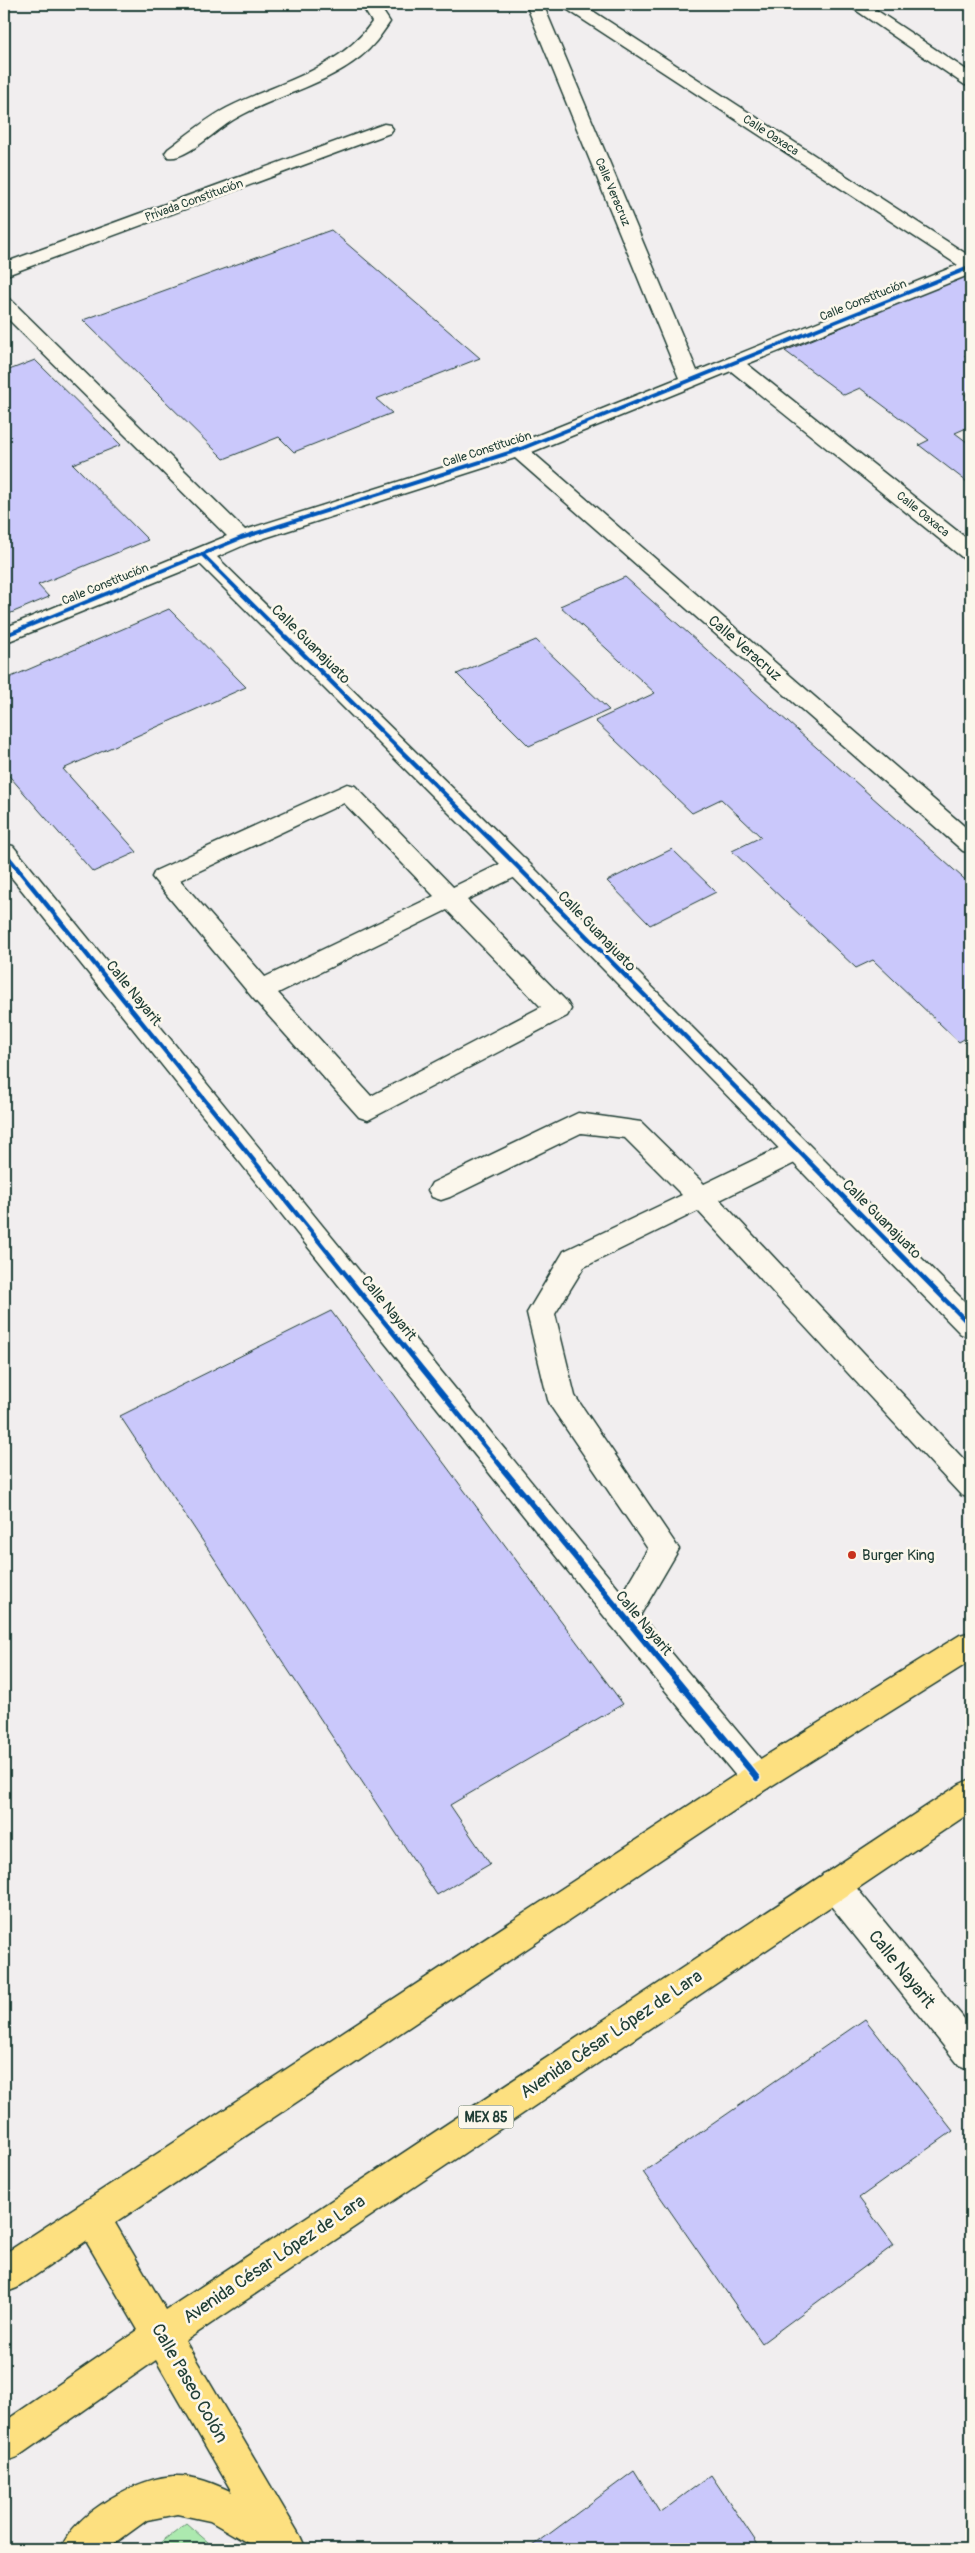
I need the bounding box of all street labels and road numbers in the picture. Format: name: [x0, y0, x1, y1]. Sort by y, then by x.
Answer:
street label: Calle Oaxaca: [740, 112, 802, 159]
street label: Calle Veracruz: [591, 156, 634, 229]
street label: Privada Constitución: [143, 176, 245, 225]
street label: Calle Constitución: [818, 276, 909, 325]
street label: Calle Constitución: [441, 428, 534, 471]
street label: Calle Oaxaca: [893, 489, 952, 541]
street label: Calle Constitución: [60, 560, 151, 609]
street label: Calle Guanajuato: [267, 601, 354, 688]
street label: Calle Veracruz: [704, 611, 785, 686]
street label: Calle Guanajuato: [553, 887, 640, 976]
street label: Calle Nayarit: [101, 957, 166, 1031]
street label: Calle Guanajuato: [838, 1176, 925, 1263]
street label: Calle Nayarit: [356, 1272, 421, 1346]
street label: Calle Nayarit: [611, 1587, 677, 1660]
street label: Calle Nayarit: [863, 1925, 941, 2014]
street label: Avenida César López de Lara: [516, 1965, 707, 2104]
road number: MEX 85: [458, 2106, 514, 2128]
street label: Avenida César López de Lara: [179, 2190, 370, 2329]
street label: Calle Paseo Colón: [146, 2319, 233, 2447]

